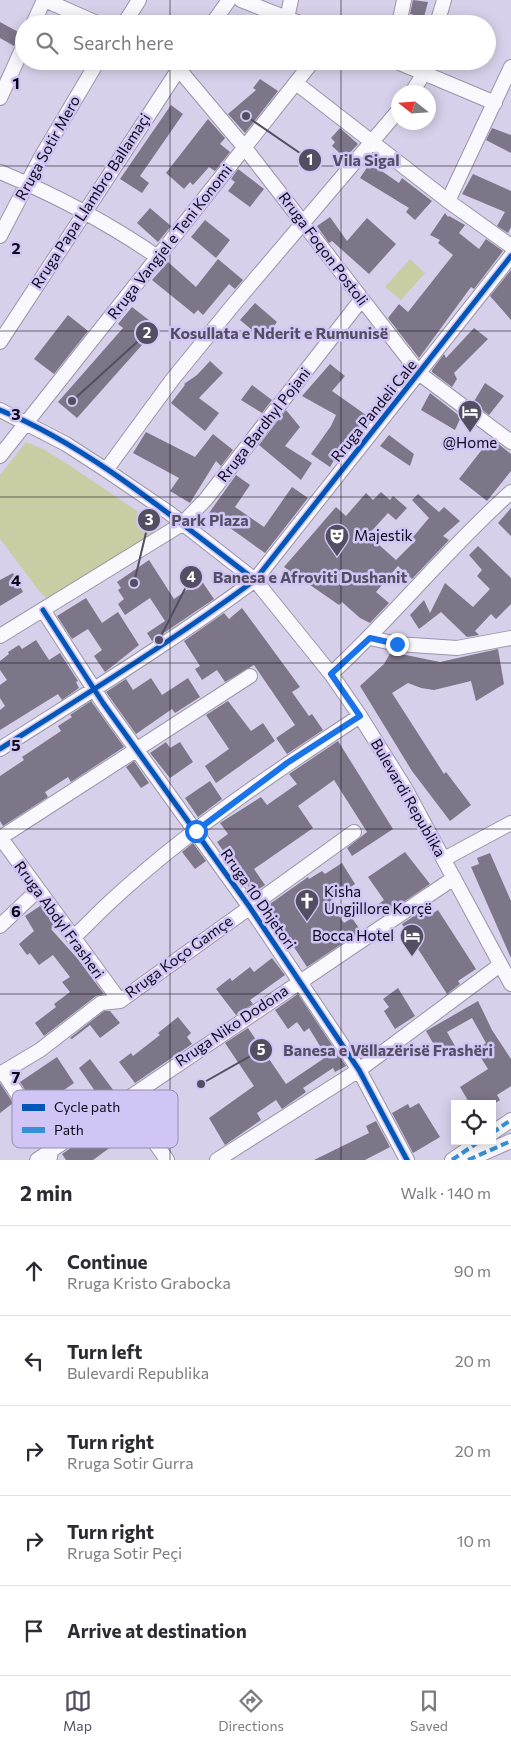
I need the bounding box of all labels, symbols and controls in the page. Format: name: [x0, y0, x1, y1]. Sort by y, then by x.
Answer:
search box: [15, 15, 496, 70]
icon: search: [33, 29, 61, 57]
text: Search here: [73, 31, 173, 54]
text: 1: [12, 73, 20, 92]
north arrow: [391, 85, 436, 130]
street label: Rruga Sotir Mero: [11, 92, 83, 203]
street label: Rruga Papa Llambro Ballamaçi: [27, 110, 154, 291]
callout: Vila Sigal: [297, 145, 410, 176]
text: 1: [307, 150, 313, 168]
text: Vila Sigal: [332, 150, 400, 169]
street label: Rruga Vangjel e Teni Konomi: [103, 161, 235, 322]
street label: Rruga Foqon Postoli: [275, 188, 372, 309]
text: 2: [11, 238, 21, 257]
callout: Kosullata e Nderit e Rumunisë: [135, 318, 398, 349]
text: 2: [143, 323, 151, 341]
text: Kosullata e Nderit e Rumunisë: [170, 323, 388, 342]
street label: Rruga Pandeli Cale: [327, 356, 420, 465]
street label: Rruga Bardhyl Pojani: [213, 364, 313, 485]
hotel icon: @Home: [457, 399, 483, 433]
text: 3: [11, 404, 21, 423]
place label: @Home: [443, 433, 497, 451]
callout: Park Plaza: [136, 505, 259, 536]
text: 3: [145, 510, 154, 528]
text: Park Plaza: [171, 510, 249, 529]
theatre icon: Majestik: [324, 523, 350, 557]
place label: Majestik: [354, 526, 413, 544]
callout: Banesa e Afroviti Dushanit: [178, 562, 417, 593]
text: 4: [186, 567, 196, 585]
text: Banesa e Afroviti Dushanit: [213, 567, 407, 586]
text: 4: [11, 570, 21, 589]
route end: [386, 633, 409, 656]
text: 5: [11, 735, 21, 754]
street label: Bulevardi Republika: [368, 735, 450, 860]
route start: [185, 820, 208, 843]
street label: Rruga 10 Dhjetori: [218, 845, 300, 952]
street label: Rruga Abdyl Frasheri: [11, 857, 108, 982]
place label: Kisha Ungjillore Korçë: [324, 882, 432, 917]
church icon: Kisha Ungjillore Korçë: [294, 888, 320, 922]
text: 6: [11, 901, 21, 920]
street label: Rruga Koço Gamçe: [121, 911, 236, 1001]
hotel icon: Bocca Hotel: [399, 923, 425, 957]
place label: Bocca Hotel: [312, 926, 394, 944]
street label: Rruga Niko Dodona: [172, 981, 291, 1070]
callout: Banesa e Vëllazërisë Frashëri: [249, 1035, 503, 1066]
text: 5: [257, 1040, 266, 1058]
text: Banesa e Vëllazërisë Frashëri: [283, 1040, 493, 1059]
text: 7: [12, 1067, 21, 1086]
legend: [12, 1090, 178, 1148]
text: Cycle path: [54, 1098, 120, 1115]
map controls: [451, 1100, 496, 1145]
button: locate: [451, 1100, 496, 1145]
text: Path: [54, 1121, 84, 1138]
text: 2 min: [20, 1180, 72, 1205]
text: Walk · 140 m: [401, 1183, 491, 1202]
text: Continue: [67, 1250, 147, 1273]
icon: ahead: [20, 1257, 48, 1285]
text: 90 m: [454, 1261, 491, 1280]
text: Rruga Kristo Grabocka: [67, 1273, 231, 1292]
text: Turn left: [67, 1340, 142, 1363]
icon: left: [20, 1347, 48, 1375]
text: 20 m: [455, 1351, 491, 1370]
text: Bulevardi Republika: [67, 1363, 209, 1382]
text: Turn right: [67, 1430, 154, 1453]
icon: right: [20, 1437, 48, 1465]
text: 20 m: [455, 1441, 491, 1460]
text: Rruga Sotir Gurra: [67, 1453, 194, 1472]
text: Turn right: [67, 1520, 154, 1543]
icon: right: [20, 1527, 48, 1555]
text: 10 m: [457, 1531, 491, 1550]
text: Rruga Sotir Peçi: [67, 1543, 182, 1562]
icon: arrive: [20, 1617, 48, 1645]
text: Arrive at destination: [67, 1619, 247, 1642]
tab: Map: [63, 1687, 92, 1734]
tab: Directions: [218, 1687, 284, 1734]
tab: Saved: [410, 1687, 448, 1734]

